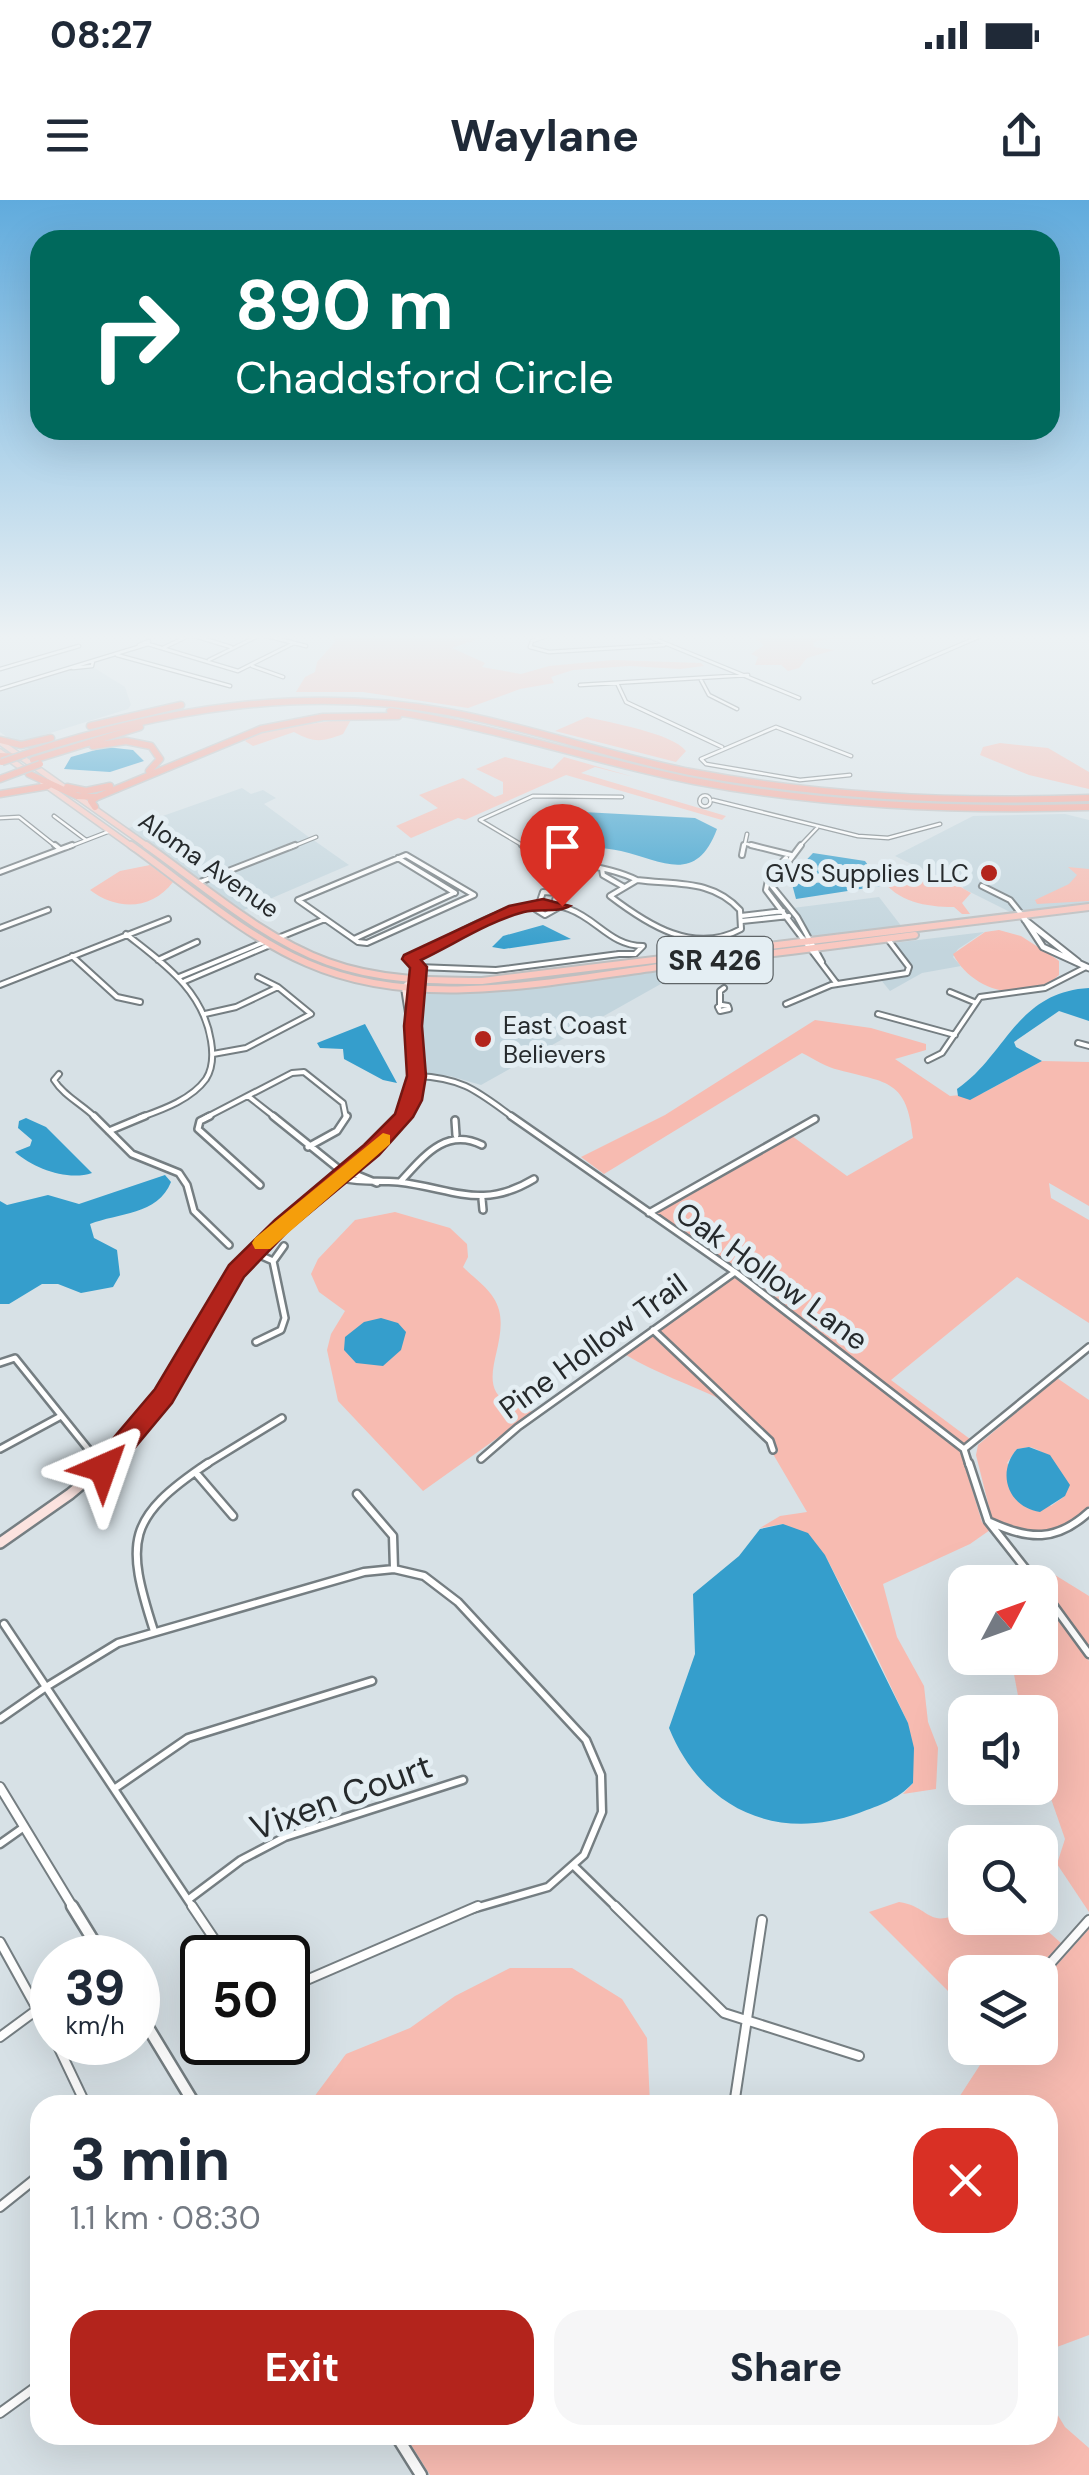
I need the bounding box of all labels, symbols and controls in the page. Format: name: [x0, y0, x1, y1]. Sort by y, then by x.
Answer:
text: 08:27: [50, 10, 153, 60]
text: Waylane: [450, 106, 639, 165]
icon: menu: [40, 108, 95, 163]
icon: share: [994, 108, 1049, 163]
text: 890 m: [235, 260, 454, 351]
icon: right: [70, 270, 200, 400]
text: Chaddsford Circle: [235, 348, 614, 407]
street label: Aloma Avenue: [132, 804, 286, 926]
pin: [520, 804, 605, 907]
icon: arrive: [535, 819, 590, 874]
place label: GVS Supplies LLC: [765, 857, 969, 890]
marker: GVS Supplies LLC: [978, 862, 1000, 884]
road number: SR 426: [658, 937, 772, 983]
place label: East Coast Believers: [503, 1009, 627, 1071]
marker: East Coast Believers: [472, 1028, 494, 1050]
street label: Oak Hollow Lane: [668, 1193, 876, 1359]
street label: Pine Hollow Trail: [491, 1265, 695, 1427]
position arrow: [51, 1416, 155, 1520]
north arrow: [948, 1565, 1058, 1675]
map controls: [948, 1565, 1058, 2065]
button: sound: [948, 1695, 1058, 1805]
street label: Vixen Court: [244, 1743, 438, 1851]
button: search: [948, 1825, 1058, 1935]
speed limit sign: 50: [180, 1935, 310, 2065]
text: 39: [65, 1955, 125, 2021]
button: layers: [948, 1955, 1058, 2065]
text: km/h: [65, 2009, 125, 2042]
text: 3 min: [70, 2120, 230, 2199]
button: close: [913, 2128, 1018, 2233]
text: 1.1 km · 08:30: [70, 2197, 261, 2239]
button: Exit: [70, 2310, 534, 2425]
button: Share: [554, 2310, 1018, 2425]

